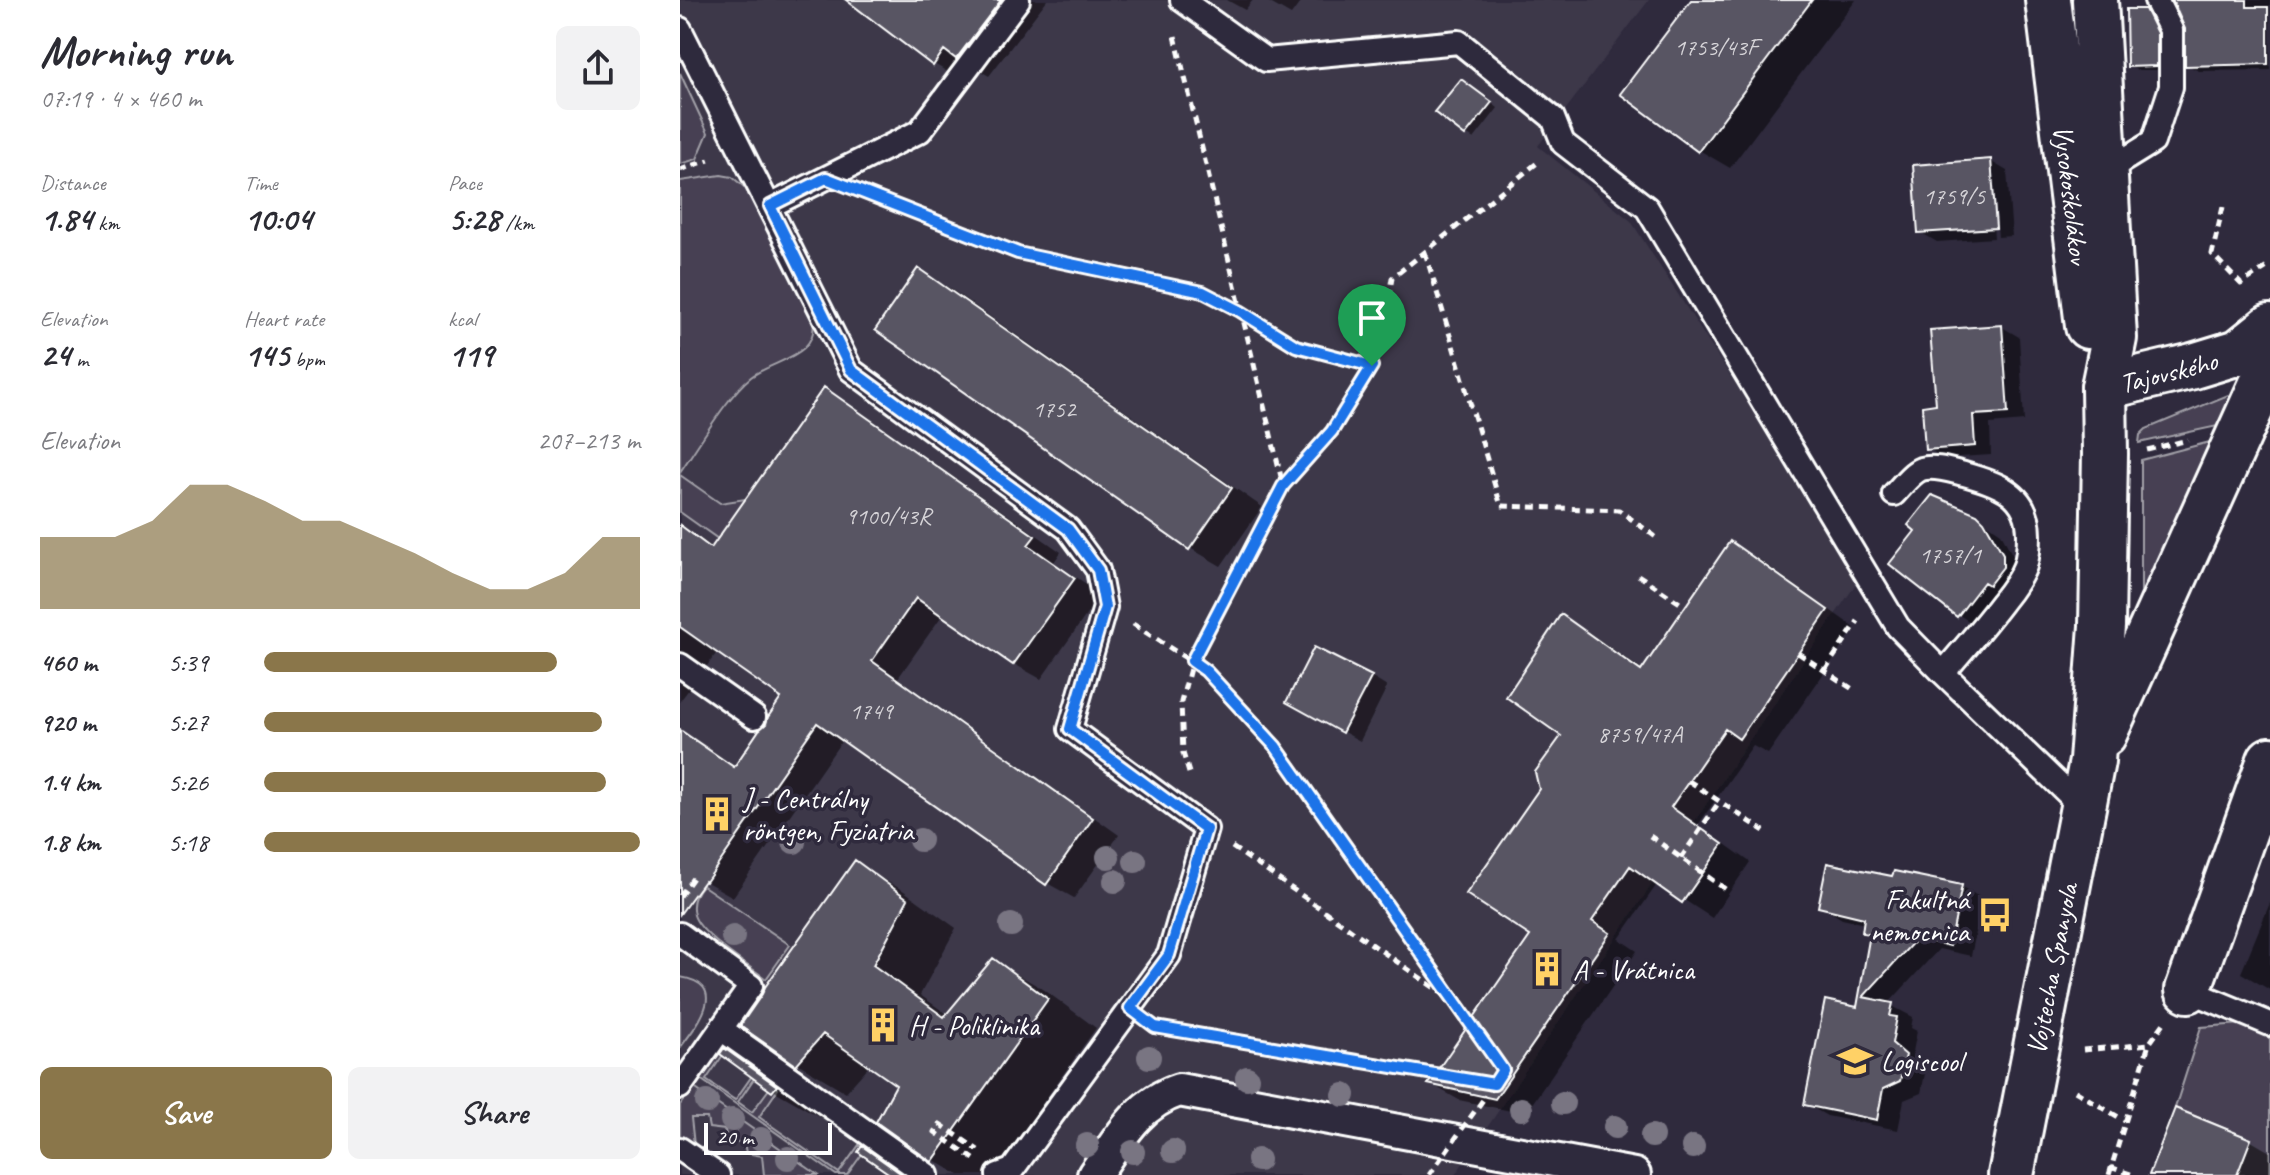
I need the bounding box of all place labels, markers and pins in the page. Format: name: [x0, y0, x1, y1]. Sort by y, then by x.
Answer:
pin: [1338, 284, 1406, 366]
place label: J - Centrálny röntgen, Fyziatria: [741, 781, 915, 848]
building icon: J - Centrálny röntgen, Fyziatria: [698, 795, 736, 833]
place label: Fakultná nemocnica: [1870, 882, 1972, 949]
bus stop icon: Fakultná nemocnica: [1976, 896, 2014, 934]
building icon: A - Vrátnica: [1528, 950, 1566, 988]
place label: A - Vrátnica: [1573, 952, 1696, 987]
building icon: H - Poliklinika: [864, 1006, 902, 1044]
place label: H - Poliklinika: [909, 1008, 1041, 1043]
school or university icon: Logiscool: [1836, 1042, 1874, 1080]
place label: Logiscool: [1881, 1044, 1968, 1079]

